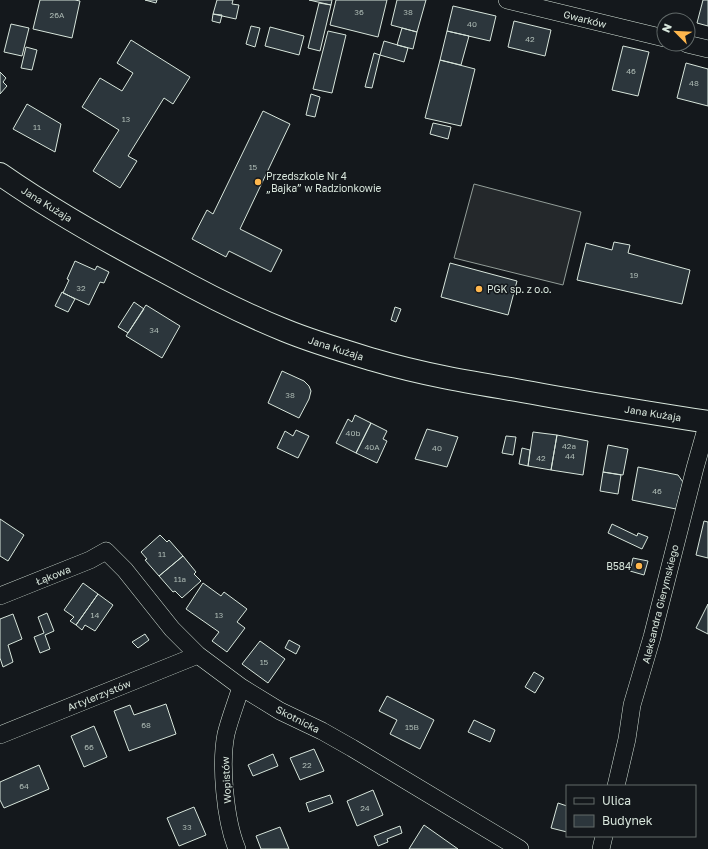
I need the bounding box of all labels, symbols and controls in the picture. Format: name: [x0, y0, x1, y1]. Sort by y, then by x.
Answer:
house number: 36: [354, 7, 364, 17]
house number: 38: [403, 7, 413, 17]
street label: Gwarków: [562, 8, 608, 30]
house number: 26A: [50, 10, 65, 20]
north arrow: [656, 12, 696, 52]
house number: 40: [467, 19, 477, 29]
text: N: [659, 21, 674, 34]
house number: 42: [525, 34, 535, 44]
house number: 46: [626, 66, 636, 76]
house number: 48: [689, 78, 699, 88]
house number: 13: [122, 114, 131, 124]
house number: 11: [33, 122, 41, 132]
house number: 15: [249, 162, 258, 172]
place label: Przedszkole Nr 4 „Bajka” w Radzionkowie: [266, 170, 382, 194]
marker: Przedszkole Nr 4 „Bajka” w Radzionkowie: [253, 177, 263, 187]
street label: Jana Kużaja: [20, 184, 74, 224]
house number: 19: [630, 270, 639, 280]
house number: 32: [76, 283, 86, 293]
place label: PGK sp. z o.o.: [487, 283, 552, 295]
marker: PGK sp. z o.o.: [474, 284, 484, 294]
house number: 34: [149, 325, 159, 335]
street label: Jana Kużaja: [307, 333, 365, 363]
house number: 38: [285, 390, 295, 400]
street label: Jana Kużaja: [624, 403, 682, 423]
house number: 40b: [346, 428, 360, 438]
house number: 42a: [562, 441, 576, 451]
house number: 40A: [364, 442, 380, 452]
house number: 40: [432, 443, 442, 453]
house number: 44: [565, 451, 575, 461]
house number: 42: [536, 453, 546, 463]
house number: 46: [652, 486, 662, 496]
street label: Aleksandra Gierymskiego: [639, 543, 681, 665]
house number: 11: [158, 549, 166, 559]
place label: B584: [606, 560, 631, 572]
marker: B584: [634, 561, 644, 571]
street label: Łąkowa: [34, 563, 72, 587]
house number: 11a: [174, 574, 186, 584]
house number: 14: [91, 610, 99, 620]
house number: 13: [215, 610, 224, 620]
house number: 15: [260, 657, 269, 667]
street label: Artylerzystów: [65, 677, 133, 713]
street label: Skotnicka: [274, 703, 322, 735]
house number: 68: [141, 720, 151, 730]
house number: 15B: [405, 722, 419, 732]
house number: 66: [84, 742, 94, 752]
street label: Wopistów: [219, 756, 233, 804]
house number: 22: [302, 760, 312, 770]
house number: 64: [19, 781, 29, 791]
legend: [566, 785, 696, 837]
text: Ulica: [602, 793, 631, 808]
house number: 24: [360, 803, 370, 813]
text: Budynek: [602, 813, 653, 828]
house number: 33: [182, 822, 192, 832]

